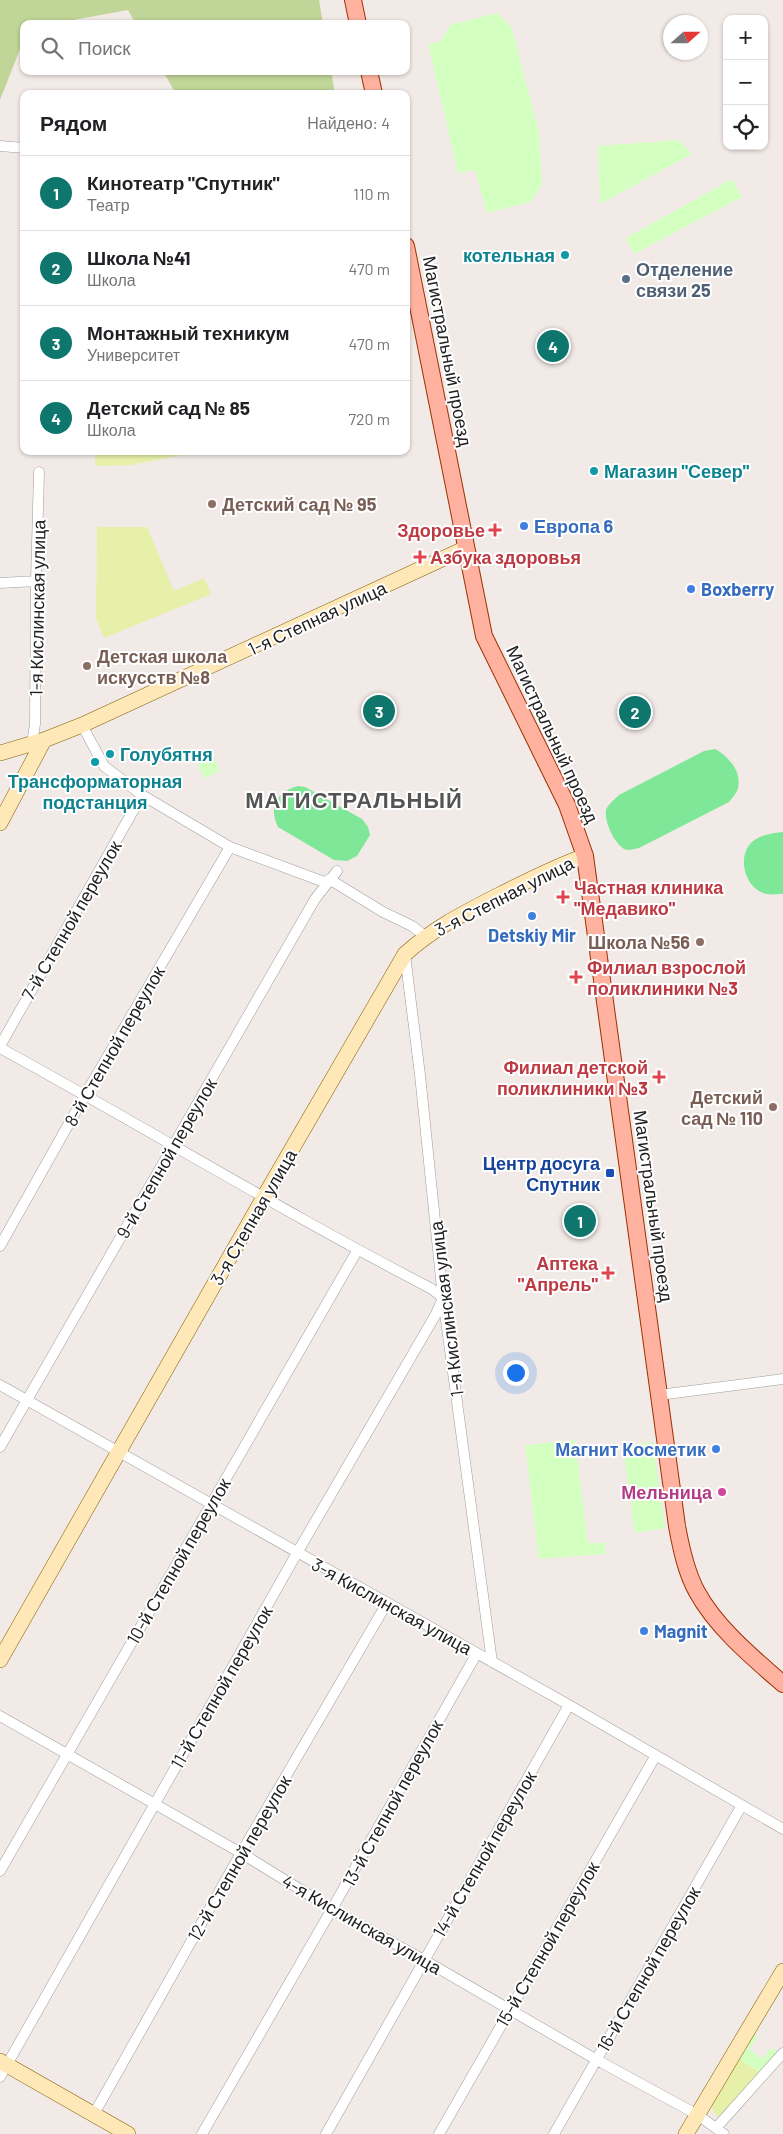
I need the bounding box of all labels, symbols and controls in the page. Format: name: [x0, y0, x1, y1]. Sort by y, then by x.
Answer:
north arrow: [663, 15, 708, 60]
map controls: [723, 15, 768, 150]
button: +: [723, 15, 768, 60]
search box: [20, 20, 410, 75]
icon: search: [38, 34, 66, 62]
text: Поиск: [78, 36, 131, 59]
button: −: [723, 60, 768, 105]
button: locate: [723, 105, 768, 150]
text: Рядом: [40, 110, 107, 135]
text: Найдено: 4: [307, 113, 390, 132]
text: Кинотеатр "Спутник": [87, 171, 280, 194]
text: 1: [53, 184, 59, 203]
text: 110 m: [353, 184, 390, 203]
text: Театр: [87, 195, 130, 214]
place label: котельная: [463, 244, 555, 266]
text: Школа №41: [87, 246, 191, 269]
marker: котельная: [559, 249, 571, 261]
street label: Магистральный проезд: [419, 254, 477, 448]
place label: Отделение связи 25: [636, 258, 733, 301]
text: 2: [52, 259, 60, 278]
text: 470 m: [349, 259, 390, 278]
text: Школа: [87, 270, 136, 289]
marker: Отделение связи 25: [620, 273, 632, 285]
text: Монтажный техникум: [87, 321, 290, 344]
pin: 4: [537, 327, 569, 365]
text: 3: [52, 334, 60, 353]
text: 470 m: [349, 334, 390, 353]
text: Университет: [87, 345, 180, 364]
text: Детский сад № 85: [87, 396, 250, 419]
text: 4: [51, 409, 61, 428]
text: 720 m: [348, 409, 390, 428]
text: Школа: [87, 420, 136, 439]
place label: Магазин "Север": [604, 460, 750, 482]
marker: Магазин "Север": [588, 465, 600, 477]
place label: Детский сад № 95: [222, 493, 377, 515]
marker: Детский сад № 95: [206, 498, 218, 510]
place label: Европа 6: [534, 515, 614, 537]
street label: 1-я Кислинская улица: [24, 518, 50, 697]
place label: Здоровье: [397, 519, 485, 541]
marker: Европа 6: [518, 520, 530, 532]
marker: Здоровье: [489, 524, 501, 536]
place label: Азбука здоровья: [430, 546, 581, 568]
marker: Азбука здоровья: [414, 551, 426, 563]
street label: 1-я Степная улица: [244, 576, 391, 660]
place label: Boxberry: [701, 578, 774, 600]
marker: Boxberry: [685, 583, 697, 595]
street label: Магистральный проезд: [502, 642, 604, 827]
place label: Детская школа искусств №8: [97, 645, 228, 688]
marker: Детская школа искусств №8: [81, 660, 93, 672]
pin: 3: [363, 692, 395, 730]
pin: 2: [619, 693, 651, 731]
place label: Голубятня: [120, 743, 213, 765]
marker: Голубятня: [104, 748, 116, 760]
marker: Трансформаторная подстанция: [89, 756, 101, 768]
place label: Трансформаторная подстанция: [8, 770, 182, 813]
district label: МАГИСТРАЛЬНЫЙ: [245, 786, 463, 812]
street label: 7-й Степной переулок: [16, 836, 126, 1004]
street label: 3-я Степная улица: [431, 851, 578, 941]
place label: Частная клиника "Медавико": [574, 876, 724, 919]
marker: Частная клиника "Медавико": [556, 890, 570, 904]
marker: Detskiy Mir: [526, 910, 538, 922]
place label: Detskiy Mir: [488, 924, 576, 946]
place label: Школа №56: [588, 931, 690, 953]
marker: Школа №56: [694, 936, 706, 948]
place label: Филиал взрослой поликлиники №3: [587, 956, 746, 999]
street label: 8-й Степной переулок: [59, 962, 169, 1130]
marker: Филиал взрослой поликлиники №3: [569, 970, 583, 984]
place label: Филиал детской поликлиники №3: [497, 1056, 648, 1099]
marker: Филиал детской поликлиники №3: [652, 1070, 666, 1084]
street label: 9-й Степной переулок: [111, 1074, 221, 1242]
place label: Детский сад № 110: [681, 1086, 763, 1129]
marker: Детский сад № 110: [767, 1101, 779, 1113]
street label: Магистральный проезд: [630, 1109, 678, 1304]
street label: 3-я Степная улица: [205, 1144, 301, 1289]
place label: Центр досуга Спутник: [483, 1152, 601, 1195]
marker: Центр досуга Спутник: [604, 1167, 616, 1179]
pin: 1: [564, 1202, 596, 1240]
street label: 1-я Кислинская улица: [424, 1219, 468, 1398]
place label: Аптека "Апрель": [518, 1252, 599, 1295]
marker: Аптека "Апрель": [602, 1267, 614, 1279]
your location: [503, 1360, 529, 1386]
place label: Магнит Косметик: [555, 1438, 707, 1460]
marker: Магнит Косметик: [710, 1443, 722, 1455]
street label: 10-й Степной переулок: [121, 1474, 235, 1648]
place label: Мельница: [621, 1481, 713, 1503]
marker: Мельница: [716, 1486, 728, 1498]
street label: 3-я Кислинская улица: [308, 1553, 477, 1660]
street label: 11-й Степной переулок: [165, 1601, 277, 1772]
place label: Magnit: [654, 1620, 708, 1642]
marker: Magnit: [638, 1625, 650, 1637]
street label: 13-й Степной переулок: [337, 1716, 447, 1890]
street label: 14-й Степной переулок: [427, 1767, 541, 1941]
street label: 12-й Степной переулок: [183, 1771, 296, 1945]
street label: 15-й Степной переулок: [491, 1857, 603, 2031]
street label: 4-я Кислинская улица: [278, 1869, 447, 1979]
street label: 16-й Степной переулок: [592, 1882, 704, 2056]

